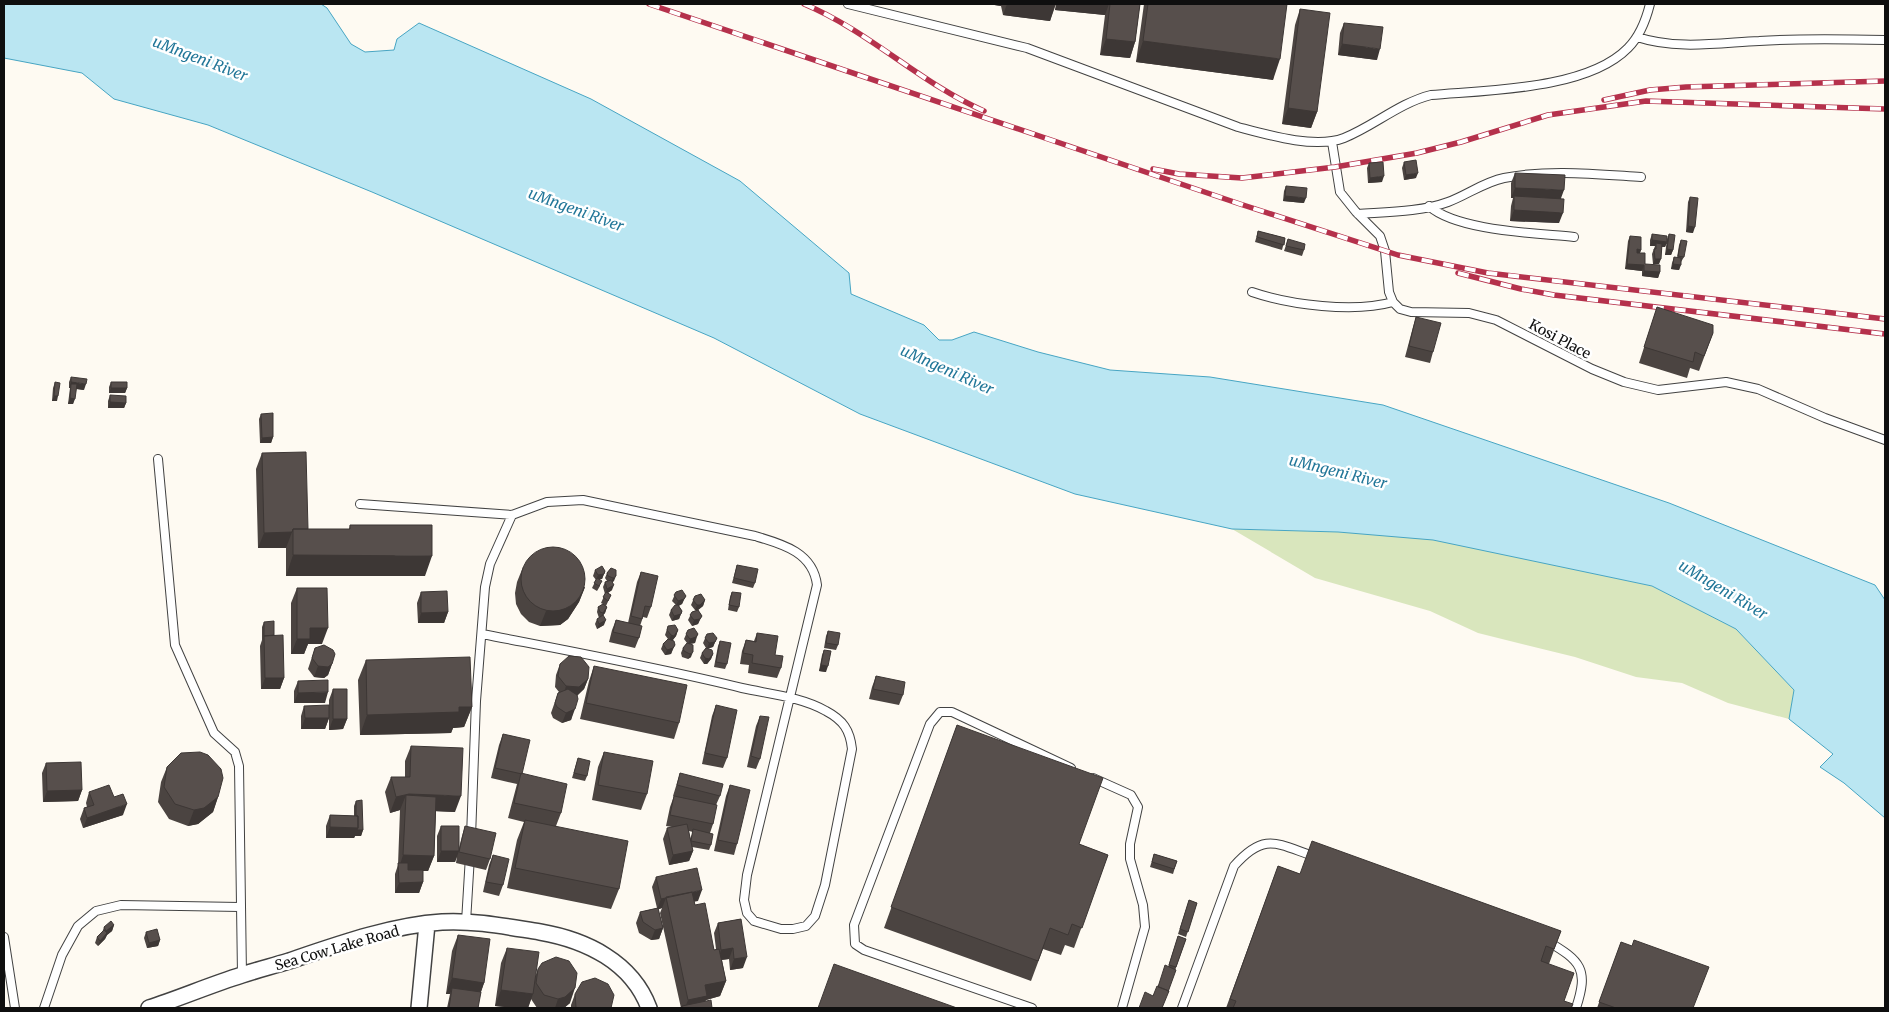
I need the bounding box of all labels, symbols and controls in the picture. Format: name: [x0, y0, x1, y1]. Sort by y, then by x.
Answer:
water label: uMngeni River: [150, 32, 251, 86]
water label: uMngeni River: [526, 184, 627, 236]
street label: Kosi Place: [1526, 315, 1594, 363]
water label: uMngeni River: [898, 341, 998, 399]
water label: uMngeni River: [1287, 450, 1390, 493]
water label: uMngeni River: [1676, 556, 1772, 624]
street label: Sea Cow Lake Road: [273, 921, 402, 974]

